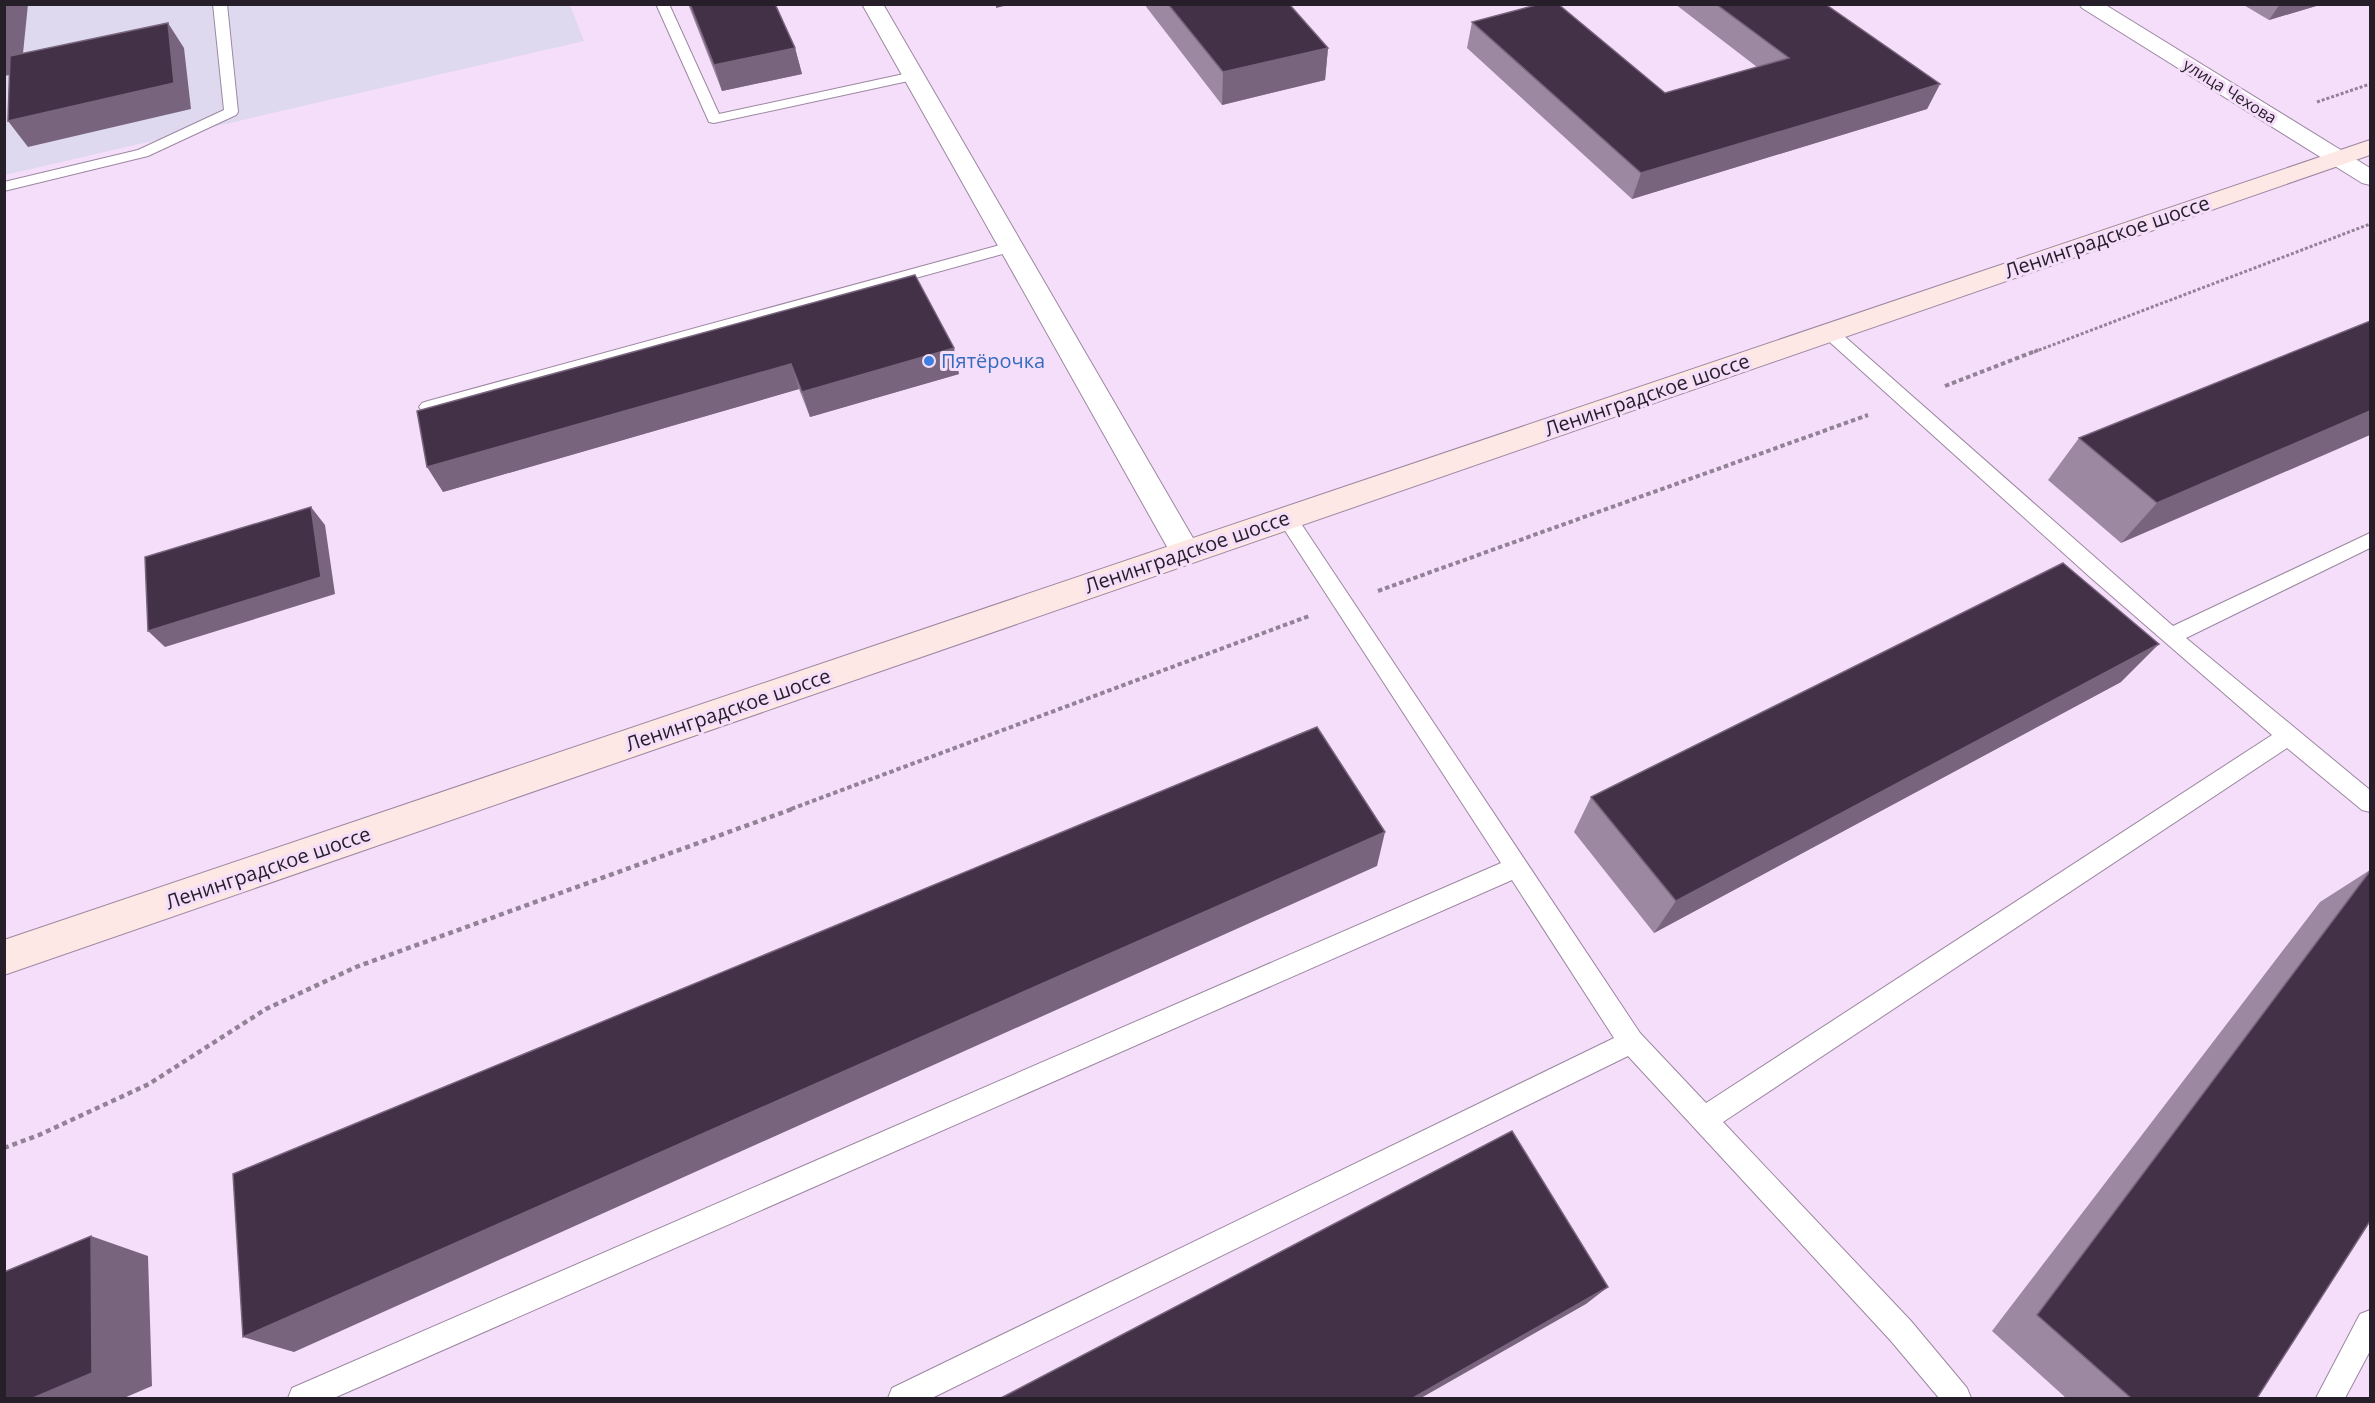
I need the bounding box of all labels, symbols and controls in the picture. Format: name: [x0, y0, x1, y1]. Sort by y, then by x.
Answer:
street label: улица Чехова: [2179, 53, 2281, 129]
street label: Ленинградское шоссе: [2001, 189, 2213, 284]
place label: Пятёрочка: [941, 347, 1045, 374]
street label: Ленинградское шоссе: [1541, 347, 1753, 442]
marker: Пятёрочка: [922, 354, 936, 368]
street label: Ленинградское шоссе: [1081, 504, 1293, 599]
street label: Ленинградское шоссе: [622, 662, 834, 757]
street label: Ленинградское шоссе: [162, 820, 374, 915]

